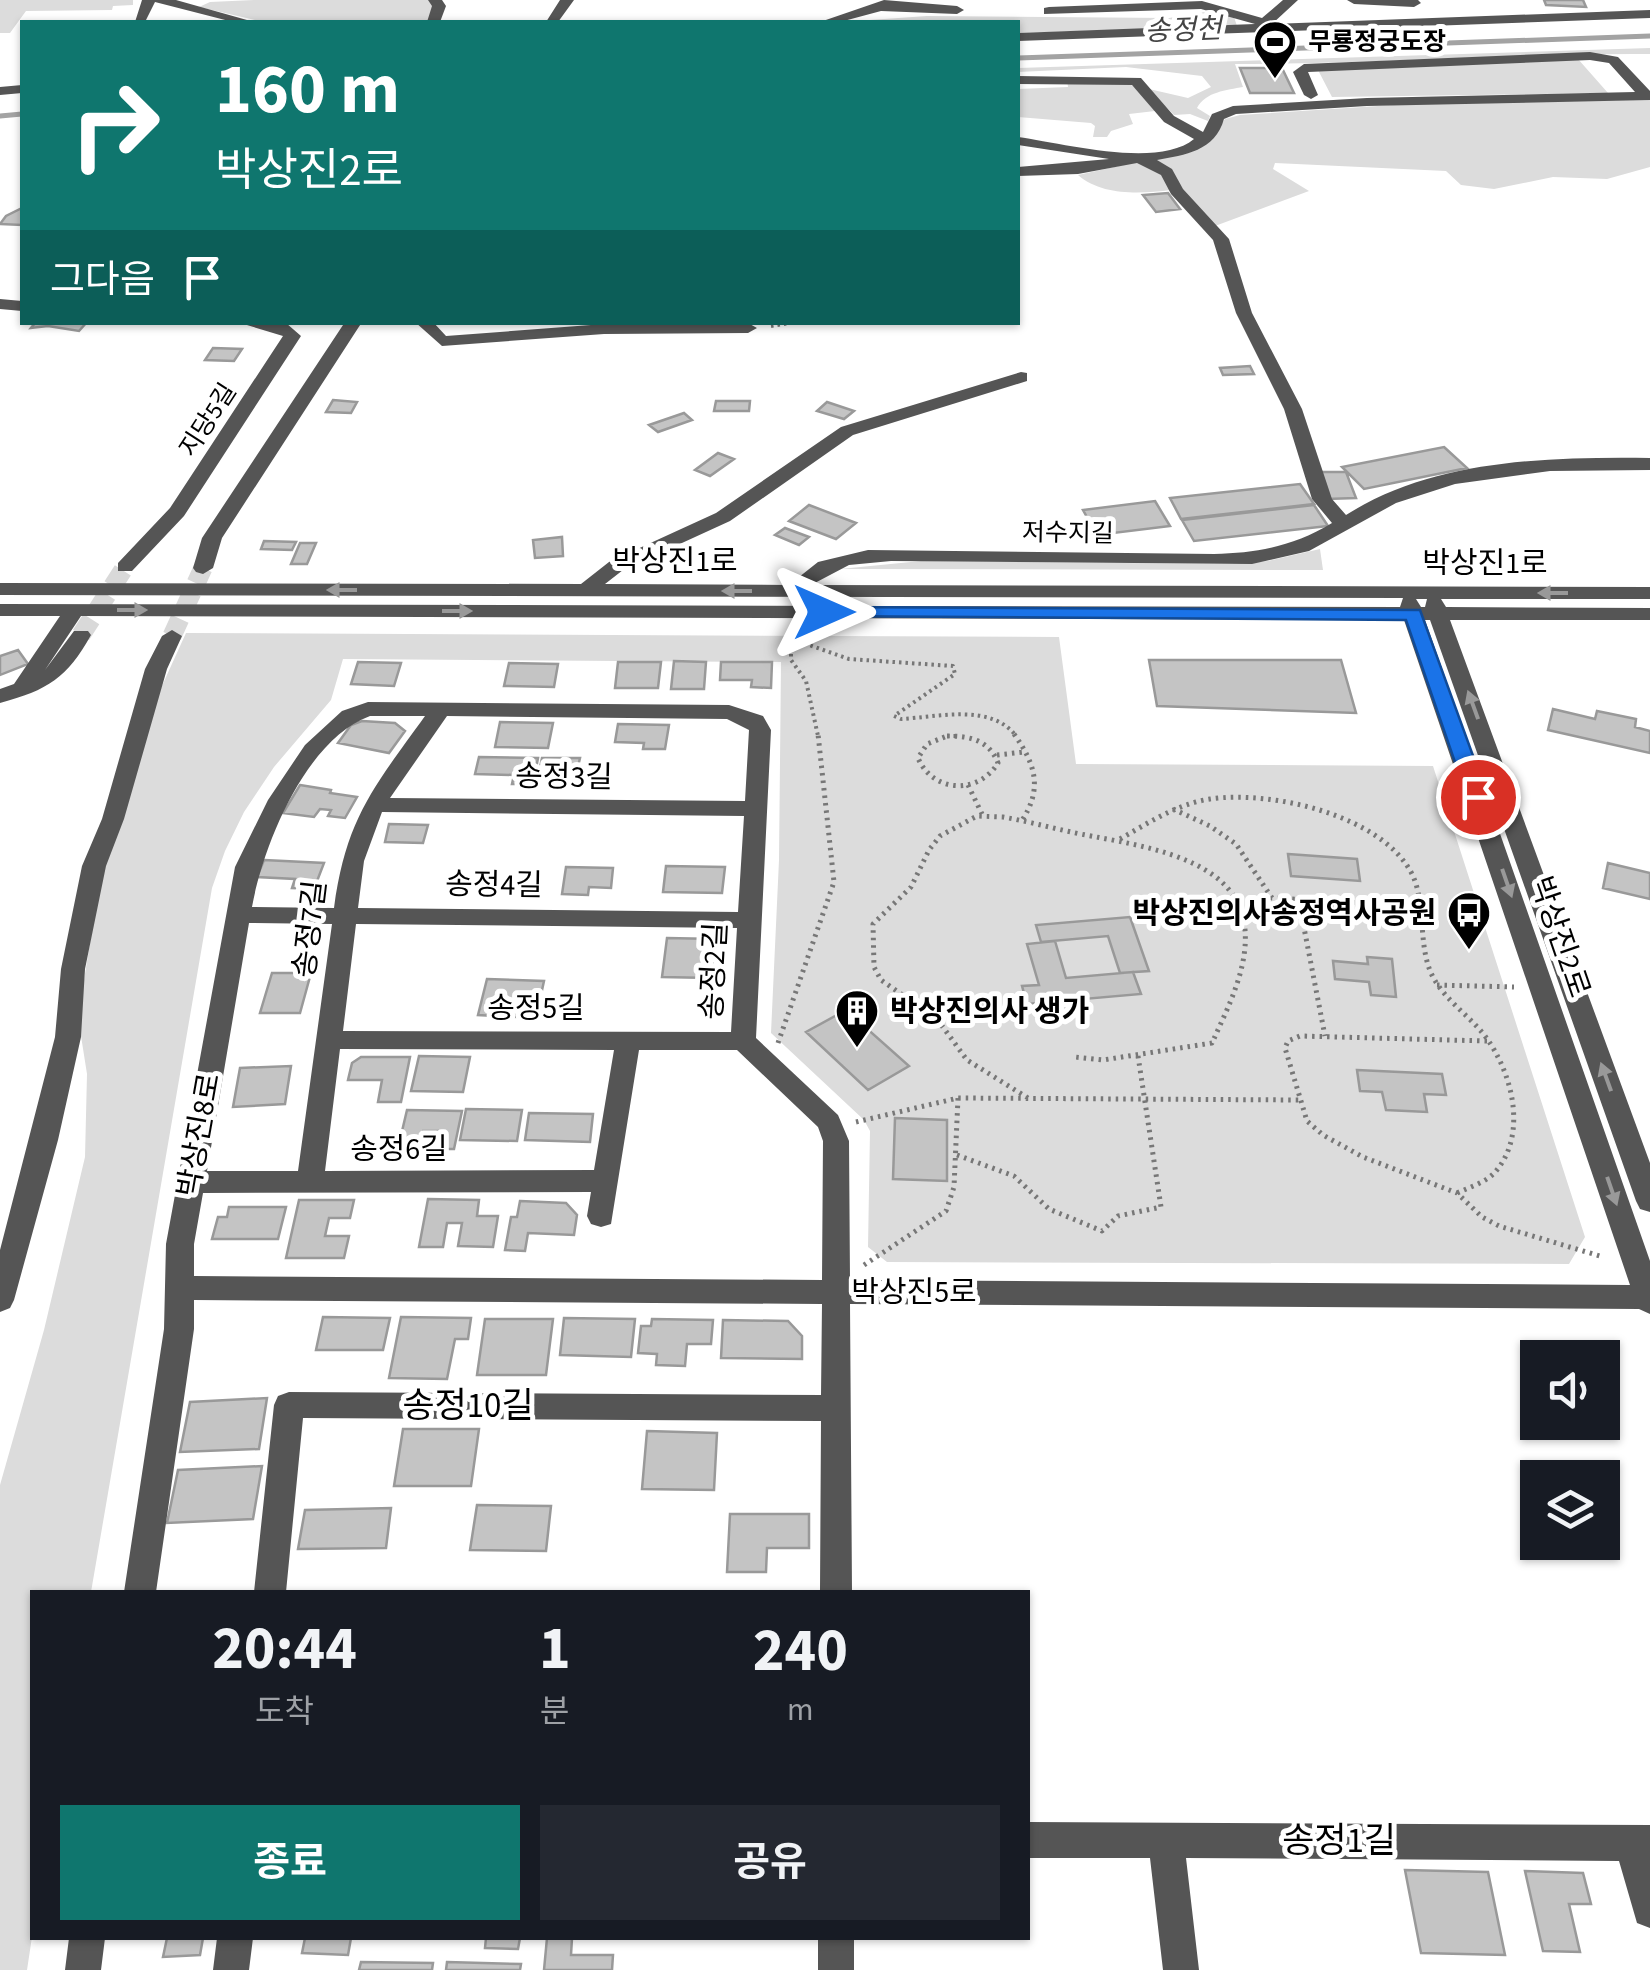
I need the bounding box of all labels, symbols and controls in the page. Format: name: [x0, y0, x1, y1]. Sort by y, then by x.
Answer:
water label: 송정천: [1144, 9, 1226, 51]
sports icon: 무룡정궁도장: [1252, 19, 1298, 80]
place label: 무룡정궁도장: [1308, 24, 1446, 60]
text: 160 m: [215, 40, 400, 140]
icon: right: [50, 60, 180, 190]
text: 박상진2로: [215, 139, 403, 203]
icon: arrive: [175, 250, 230, 305]
text: 그다음: [50, 253, 155, 307]
street label: 지당5길: [171, 376, 245, 464]
street label: 저수지길: [1022, 514, 1114, 552]
street label: 박상진1로: [612, 540, 738, 583]
street label: 박상진1로: [1422, 542, 1548, 585]
position arrow: [772, 560, 876, 664]
one-way arrow: [326, 582, 358, 598]
one-way arrow: [721, 583, 753, 599]
one-way arrow: [1536, 585, 1568, 601]
one-way arrow: [117, 602, 149, 618]
one-way arrow: [442, 603, 474, 619]
one-way arrow: [1465, 689, 1480, 719]
street label: 송정3길: [515, 755, 613, 799]
pin: [1436, 755, 1521, 840]
icon: arrive: [1451, 770, 1506, 825]
street label: 송정4길: [445, 863, 543, 907]
one-way arrow: [1501, 869, 1516, 899]
street label: 박상진2로: [1519, 871, 1601, 1003]
street label: 송정7길: [283, 878, 337, 980]
bus stop icon: 박상진의사송정역사공원: [1446, 890, 1492, 951]
place label: 박상진의사송정역사공원: [1132, 892, 1436, 935]
street label: 송정2길: [690, 921, 738, 1021]
street label: 송정5길: [487, 987, 585, 1030]
building icon: 박상진의사 생가: [834, 988, 880, 1049]
place label: 박상진의사 생가: [890, 990, 1089, 1033]
one-way arrow: [1597, 1061, 1612, 1091]
street label: 박상진8로: [167, 1070, 231, 1200]
street label: 송정6길: [350, 1128, 448, 1171]
one-way arrow: [1605, 1176, 1620, 1206]
street label: 박상진5로: [851, 1271, 977, 1314]
map controls: [1520, 1340, 1620, 1560]
button: sound: [1520, 1340, 1620, 1440]
street label: 송정10길: [402, 1381, 534, 1431]
button: layers: [1520, 1460, 1620, 1560]
text: 20:44: [212, 1607, 357, 1692]
text: 1: [539, 1607, 571, 1692]
text: 240: [753, 1609, 848, 1694]
text: m: [787, 1687, 814, 1733]
text: 도착: [255, 1689, 314, 1735]
text: 분: [540, 1689, 570, 1735]
button: 종료: [60, 1805, 520, 1920]
button: 공유: [540, 1805, 1000, 1920]
street label: 송정1길: [1282, 1816, 1396, 1866]

